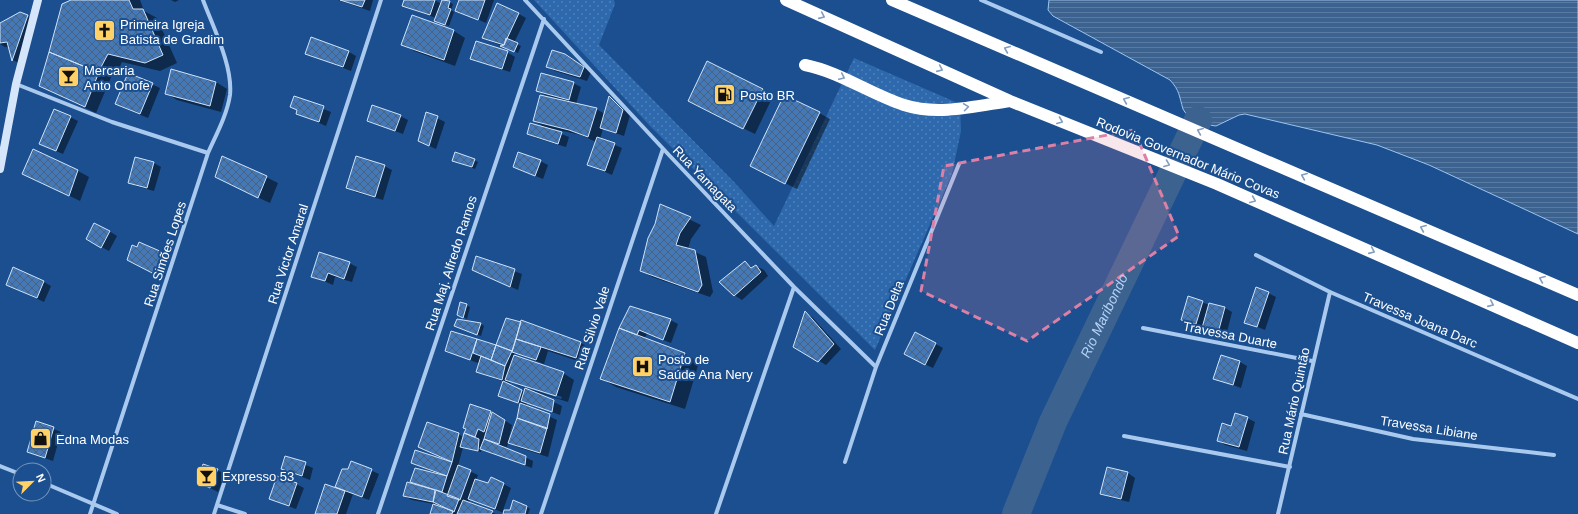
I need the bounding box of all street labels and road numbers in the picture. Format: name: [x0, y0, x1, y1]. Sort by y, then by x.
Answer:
street label: Rodovia Governador Mário Covas: [1094, 114, 1282, 202]
street label: Rua Yamagata: [670, 143, 741, 216]
street label: Rua Maj. Alfredo Ramos: [422, 193, 480, 332]
street label: Rua Simões Lopes: [141, 199, 189, 309]
street label: Rua Victor Amaral: [265, 202, 311, 306]
street label: Rua Delta: [871, 278, 907, 338]
street label: Rua Silvio Vale: [571, 284, 613, 372]
street label: Travessa Joana Darc: [1360, 289, 1480, 351]
street label: Travessa Duarte: [1182, 319, 1278, 351]
street label: Rua Mário Quintão: [1275, 346, 1313, 456]
street label: Travessa Libiane: [1379, 413, 1479, 443]

